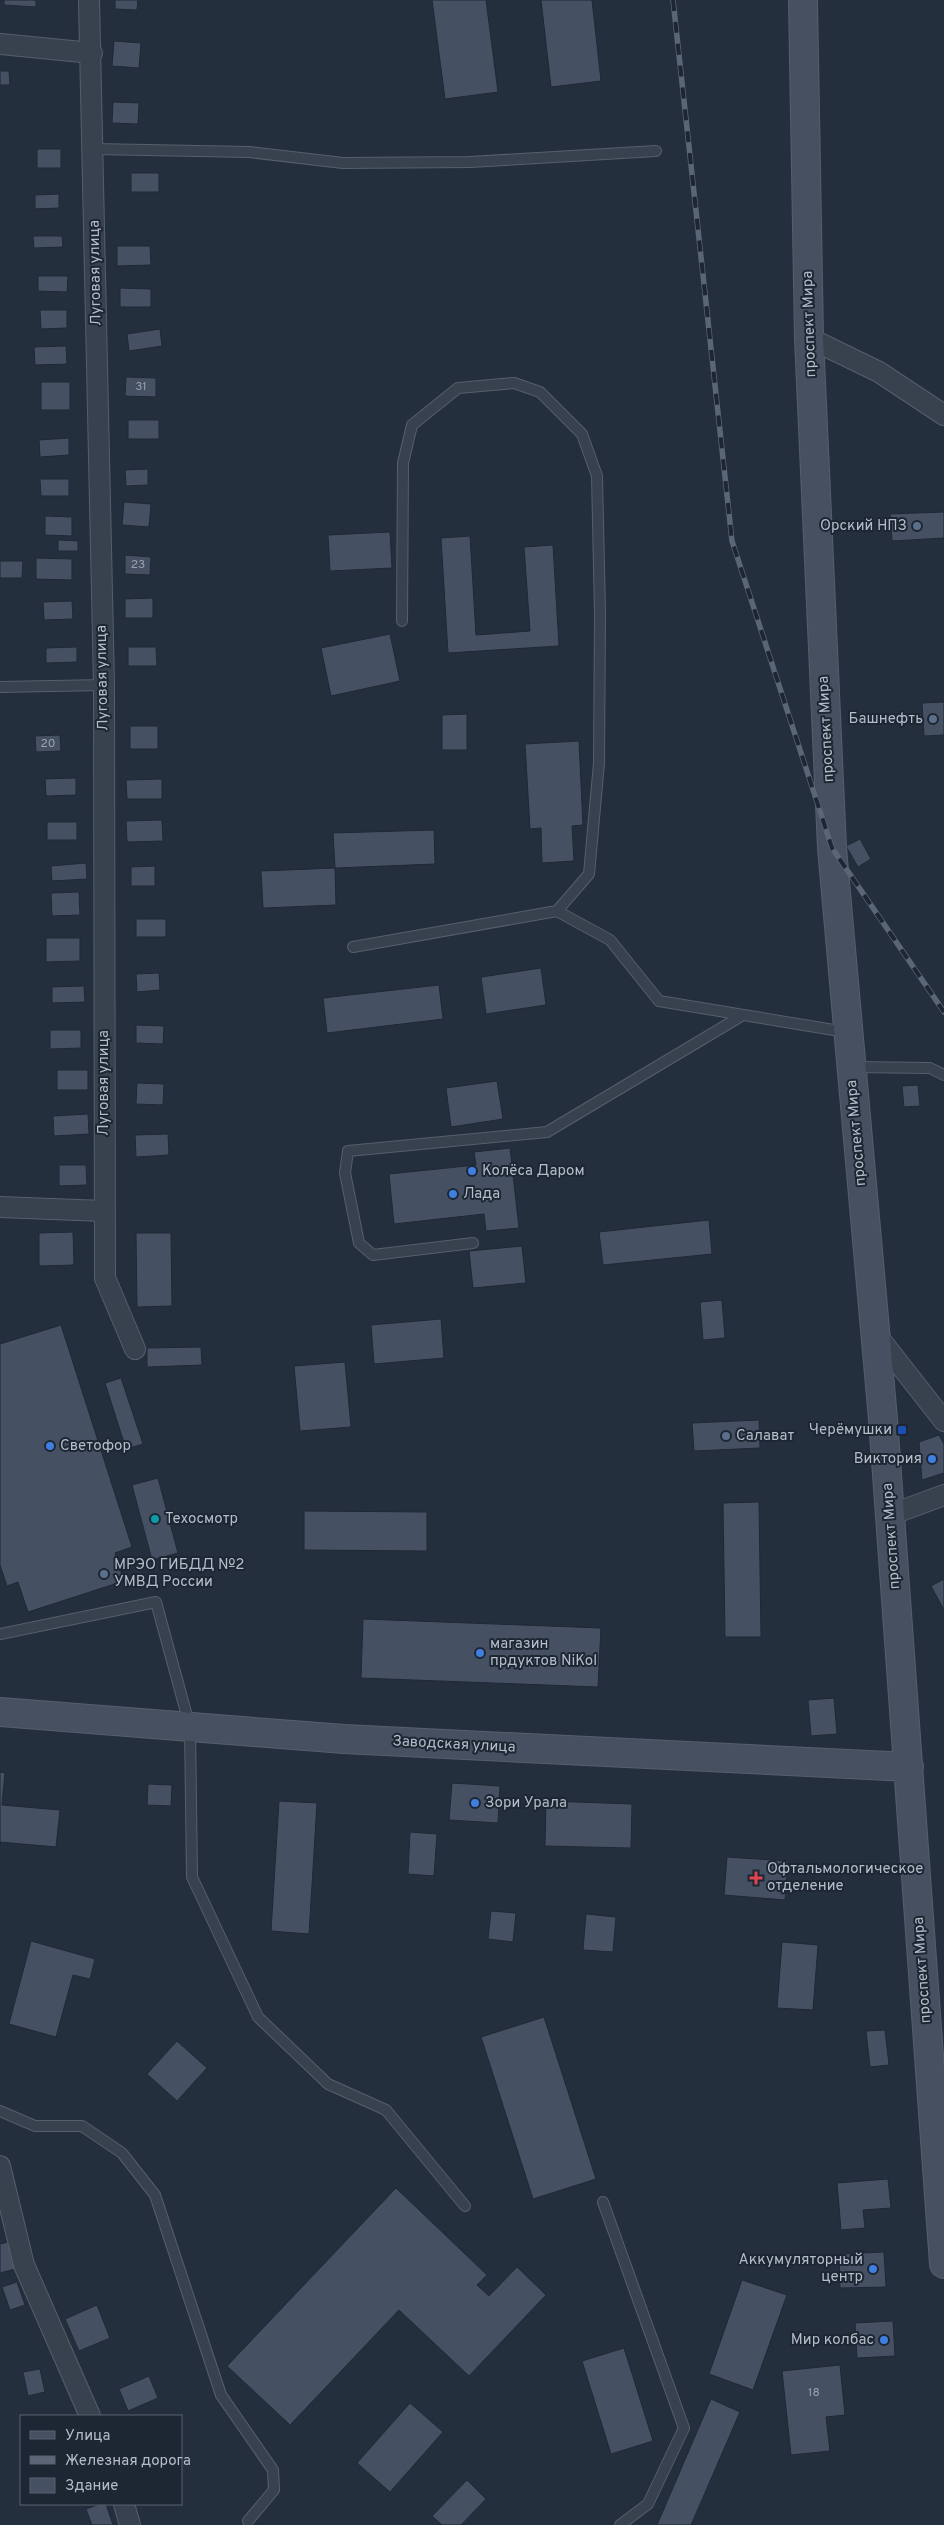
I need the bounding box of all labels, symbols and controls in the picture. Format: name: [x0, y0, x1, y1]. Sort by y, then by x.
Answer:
street label: Луговая улица: [86, 220, 106, 326]
street label: проспект Мира: [799, 270, 821, 378]
house number: 31: [135, 379, 147, 395]
place label: Орский НПЗ: [820, 517, 907, 536]
marker: Орский НПЗ: [911, 520, 923, 532]
house number: 23: [131, 557, 145, 573]
street label: Луговая улица: [93, 625, 113, 731]
street label: проспект Мира: [815, 675, 839, 783]
place label: Башнефть: [849, 710, 923, 729]
marker: Башнефть: [927, 713, 939, 725]
house number: 20: [40, 736, 56, 752]
street label: Луговая улица: [95, 1030, 114, 1136]
street label: проспект Мира: [843, 1079, 871, 1187]
place label: Колёса Даром: [482, 1162, 585, 1181]
marker: Колёса Даром: [466, 1165, 478, 1177]
place label: Лада: [463, 1185, 500, 1204]
marker: Лада: [447, 1188, 459, 1200]
place label: Черёмушки: [809, 1421, 892, 1440]
marker: Черёмушки: [896, 1424, 908, 1436]
place label: Салават: [736, 1427, 794, 1446]
marker: Салават: [720, 1430, 732, 1442]
place label: Светофор: [60, 1437, 131, 1456]
marker: Светофор: [44, 1440, 56, 1452]
place label: Виктория: [854, 1450, 922, 1469]
marker: Виктория: [926, 1453, 938, 1465]
street label: проспект Мира: [879, 1482, 905, 1590]
place label: Техосмотр: [165, 1510, 238, 1529]
marker: Техосмотр: [149, 1513, 161, 1525]
place label: МРЭО ГИБДД №2 УМВД России: [114, 1556, 245, 1592]
marker: МРЭО ГИБДД №2 УМВД России: [98, 1568, 110, 1580]
place label: магазин прдуктов NiKol: [490, 1635, 597, 1671]
marker: магазин прдуктов NiKol: [474, 1647, 486, 1659]
street label: Заводская улица: [392, 1732, 516, 1758]
place label: Зори Урала: [485, 1794, 567, 1813]
marker: Зори Урала: [469, 1797, 481, 1809]
place label: Офтальмологическое отделение: [767, 1860, 923, 1896]
marker: Офтальмологическое отделение: [749, 1871, 763, 1885]
street label: проспект Мира: [910, 1916, 936, 2024]
place label: Аккумуляторный центр: [739, 2251, 863, 2287]
marker: Аккумуляторный центр: [867, 2263, 879, 2275]
place label: Мир колбас: [791, 2331, 874, 2350]
marker: Мир колбас: [878, 2334, 890, 2346]
house number: 18: [808, 2385, 820, 2401]
legend: [20, 2415, 182, 2505]
text: Улица: [65, 2427, 110, 2446]
text: Железная дорога: [65, 2452, 191, 2471]
text: Здание: [65, 2477, 118, 2496]

